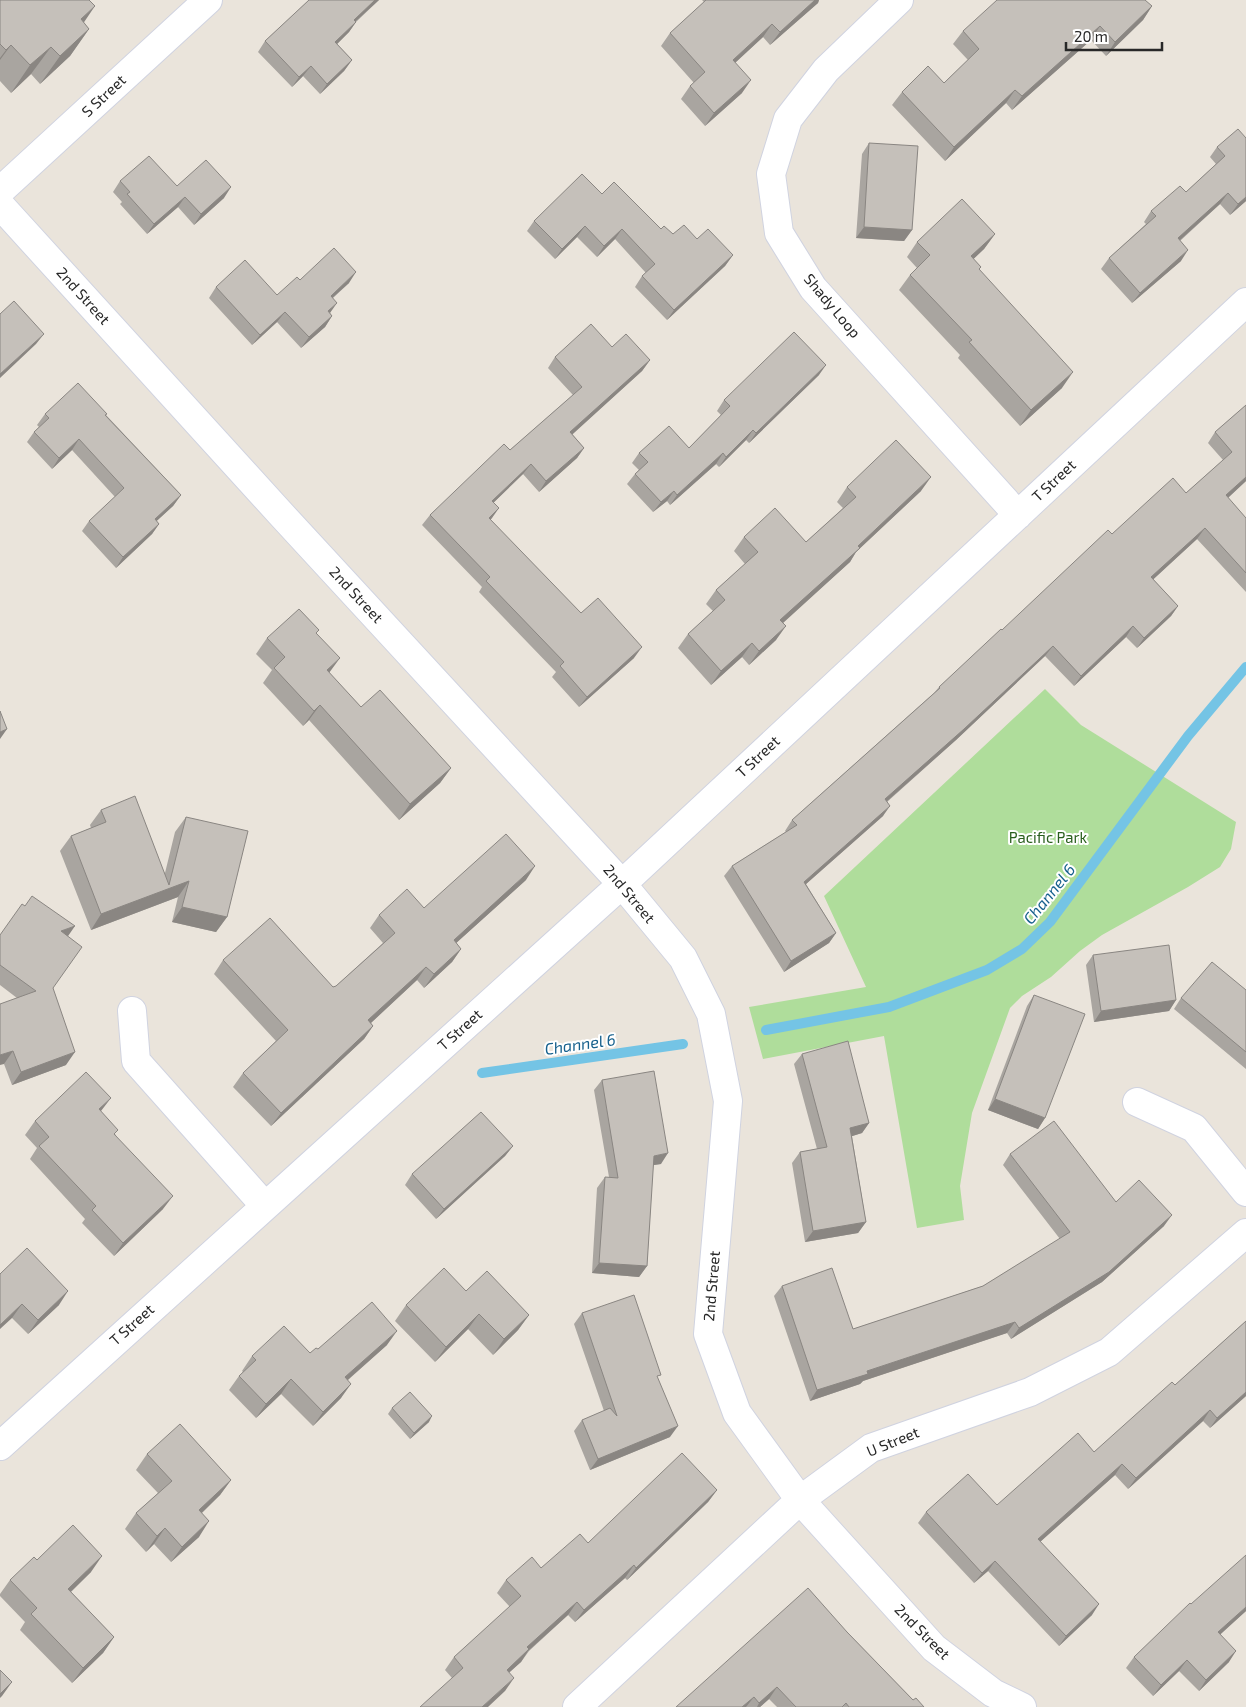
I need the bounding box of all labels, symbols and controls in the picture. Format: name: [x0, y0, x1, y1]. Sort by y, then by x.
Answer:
scale bar: [1066, 20, 1162, 52]
text: 20 m: [1074, 27, 1108, 45]
street label: S Street: [78, 70, 129, 120]
street label: 2nd Street: [53, 263, 114, 328]
street label: Shady Loop: [801, 270, 865, 341]
street label: T Street: [1028, 455, 1079, 505]
street label: 2nd Street: [326, 562, 388, 627]
street label: T Street: [732, 731, 783, 781]
park label: Pacific Park: [1009, 828, 1088, 846]
street label: 2nd Street: [600, 860, 660, 926]
water label: Channel 6: [1019, 860, 1078, 927]
street label: T Street: [433, 1005, 485, 1054]
water label: Channel 6: [543, 1029, 617, 1058]
street label: 2nd Street: [699, 1250, 723, 1322]
street label: T Street: [105, 1300, 157, 1349]
street label: U Street: [864, 1422, 922, 1460]
street label: 2nd Street: [891, 1600, 954, 1663]

